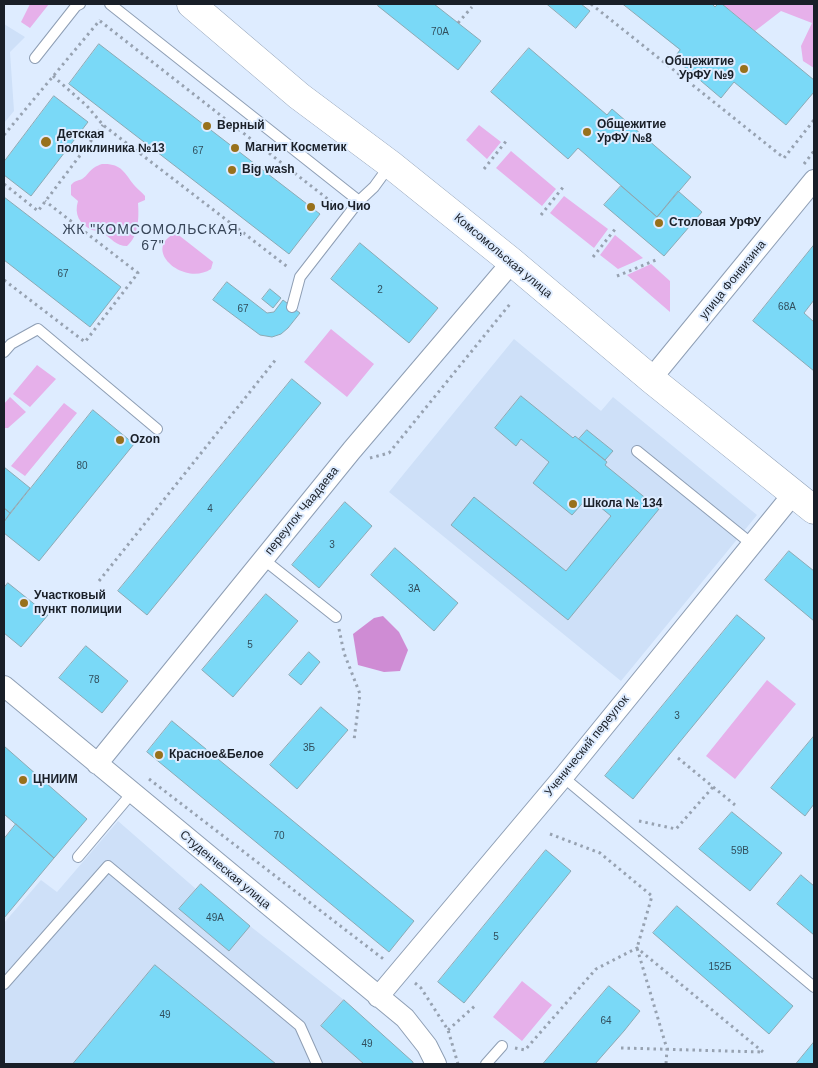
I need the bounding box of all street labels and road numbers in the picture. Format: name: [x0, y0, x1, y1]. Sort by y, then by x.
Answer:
street label: Комсомольская улица: [451, 211, 555, 301]
street label: улица Фонвизина: [697, 238, 769, 322]
street label: переулок Чаадаева: [262, 464, 342, 558]
street label: Ученический переулок: [542, 693, 632, 799]
street label: Студенческая улица: [177, 828, 273, 912]

